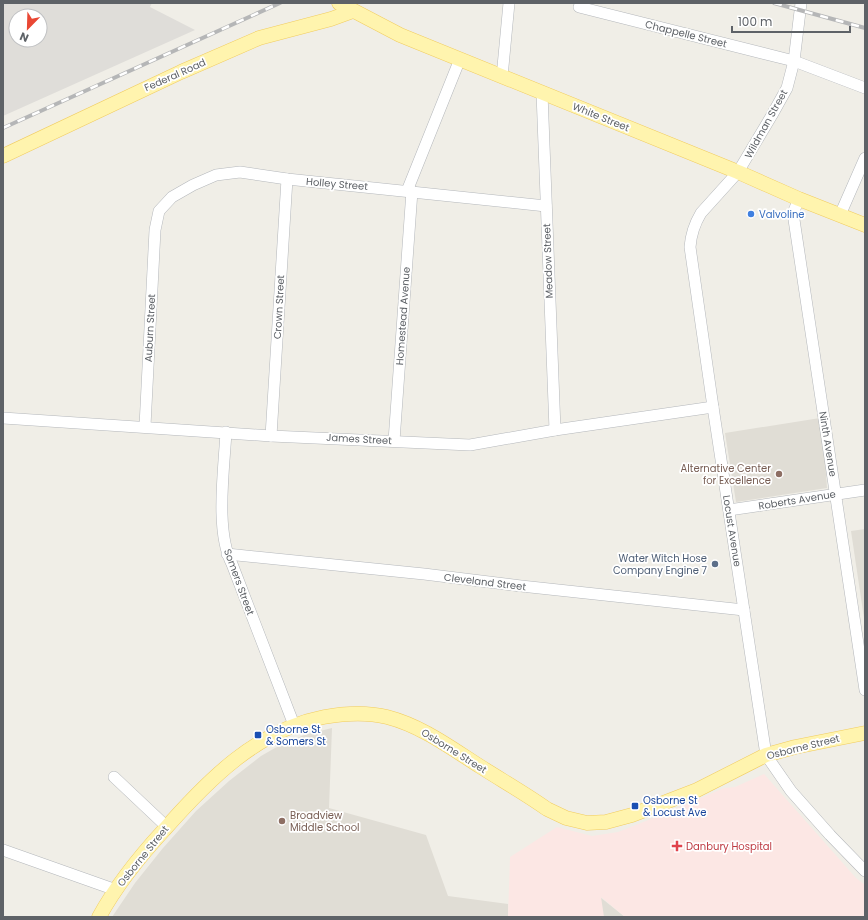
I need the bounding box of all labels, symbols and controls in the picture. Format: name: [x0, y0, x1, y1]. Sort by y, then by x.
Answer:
north arrow: [8, 8, 48, 48]
scale bar: [732, 8, 850, 34]
text: 100 m: [738, 13, 772, 30]
street label: Chappelle Street: [644, 17, 729, 51]
text: N: [17, 28, 31, 46]
street label: Federal Road: [142, 55, 208, 95]
street label: Wildman Street: [741, 86, 791, 161]
street label: White Street: [570, 99, 632, 135]
street label: Holley Street: [305, 174, 369, 194]
place label: Valvoline: [759, 207, 805, 222]
marker: Valvoline: [746, 209, 756, 219]
street label: Meadow Street: [539, 223, 557, 299]
street label: Homestead Avenue: [392, 266, 414, 366]
street label: Crown Street: [270, 274, 288, 340]
street label: Auburn Street: [141, 293, 159, 363]
street label: Ninth Avenue: [815, 410, 841, 478]
street label: James Street: [326, 430, 393, 448]
place label: Alternative Center for Excellence: [681, 461, 771, 488]
marker: Alternative Center for Excellence: [774, 469, 784, 479]
street label: Roberts Avenue: [757, 486, 837, 514]
street label: Locust Avenue: [719, 494, 745, 568]
street label: Somers Street: [220, 547, 258, 618]
place label: Water Witch Hose Company Engine 7: [613, 551, 708, 578]
marker: Water Witch Hose Company Engine 7: [710, 559, 720, 569]
street label: Cleveland Street: [443, 570, 527, 595]
place label: Osborne St & Somers St: [266, 722, 326, 749]
street label: Osborne Street: [418, 725, 490, 777]
marker: Osborne St & Somers St: [253, 730, 263, 740]
street label: Osborne Street: [765, 731, 841, 763]
place label: Osborne St & Locust Ave: [643, 793, 706, 820]
marker: Osborne St & Locust Ave: [630, 801, 640, 811]
place label: Broadview Middle School: [290, 808, 360, 835]
marker: Broadview Middle School: [277, 816, 287, 826]
street label: Osborne Street: [114, 822, 173, 890]
place label: Danbury Hospital: [686, 839, 772, 854]
marker: Danbury Hospital: [671, 840, 683, 852]

